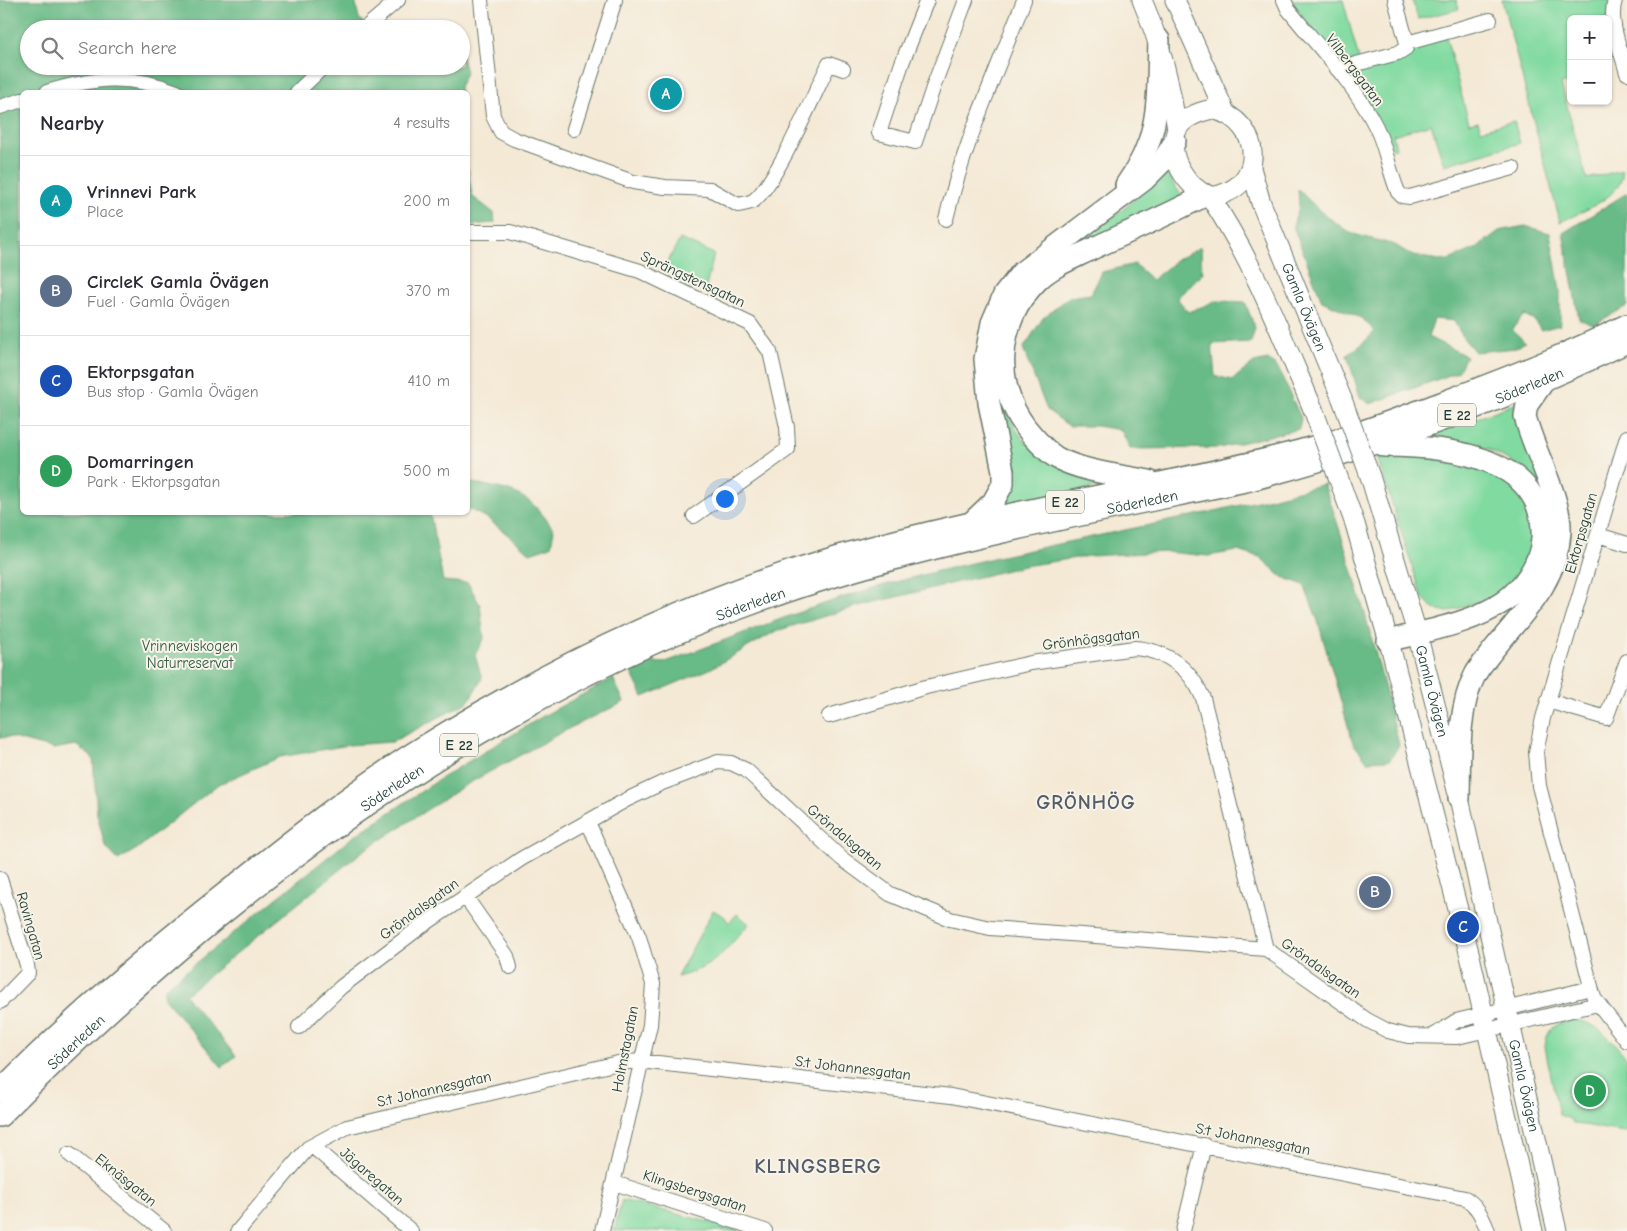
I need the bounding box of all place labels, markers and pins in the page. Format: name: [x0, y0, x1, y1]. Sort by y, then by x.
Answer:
pin: A: [650, 75, 682, 113]
pin: B: [1359, 873, 1391, 911]
pin: C: [1447, 908, 1479, 946]
pin: D: [1574, 1072, 1606, 1110]

